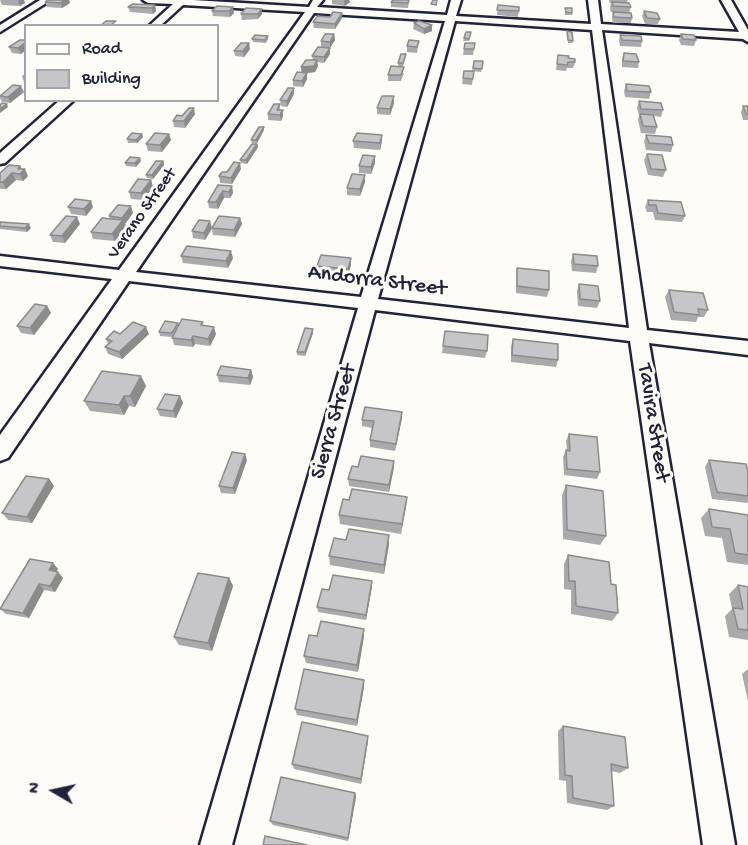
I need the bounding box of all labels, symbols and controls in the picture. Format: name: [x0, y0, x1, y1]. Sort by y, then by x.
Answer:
legend: [24, 24, 219, 102]
text: Road: [82, 39, 121, 60]
text: Building: [82, 69, 141, 90]
street label: Verano Street: [104, 164, 182, 264]
street label: Andorra Street: [306, 260, 448, 304]
street label: Sierra Street: [306, 362, 364, 482]
street label: Tavira Street: [630, 362, 674, 484]
north arrow: [24, 761, 84, 821]
text: N: [26, 781, 46, 795]

